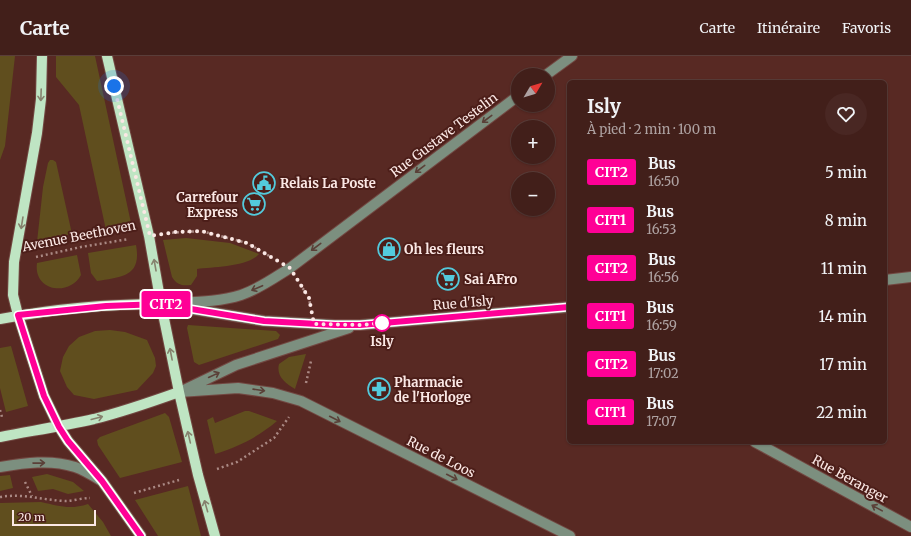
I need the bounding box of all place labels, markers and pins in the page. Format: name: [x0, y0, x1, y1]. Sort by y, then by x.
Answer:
public building icon: Relais La Poste: [251, 170, 277, 196]
place label: Relais La Poste: [280, 175, 376, 192]
place label: Carrefour Express: [176, 189, 238, 221]
supermarket icon: Carrefour Express: [241, 191, 267, 217]
shop icon: Oh les fleurs: [376, 236, 402, 262]
place label: Oh les fleurs: [404, 241, 484, 258]
supermarket icon: Sai AFro: [435, 266, 461, 292]
place label: Sai AFro: [464, 271, 518, 288]
marker: Isly: [373, 314, 391, 332]
place label: Isly: [370, 333, 394, 350]
place label: Pharmacie de l'Horloge: [394, 374, 471, 406]
pharmacy icon: Pharmacie de l'Horloge: [366, 376, 392, 402]

